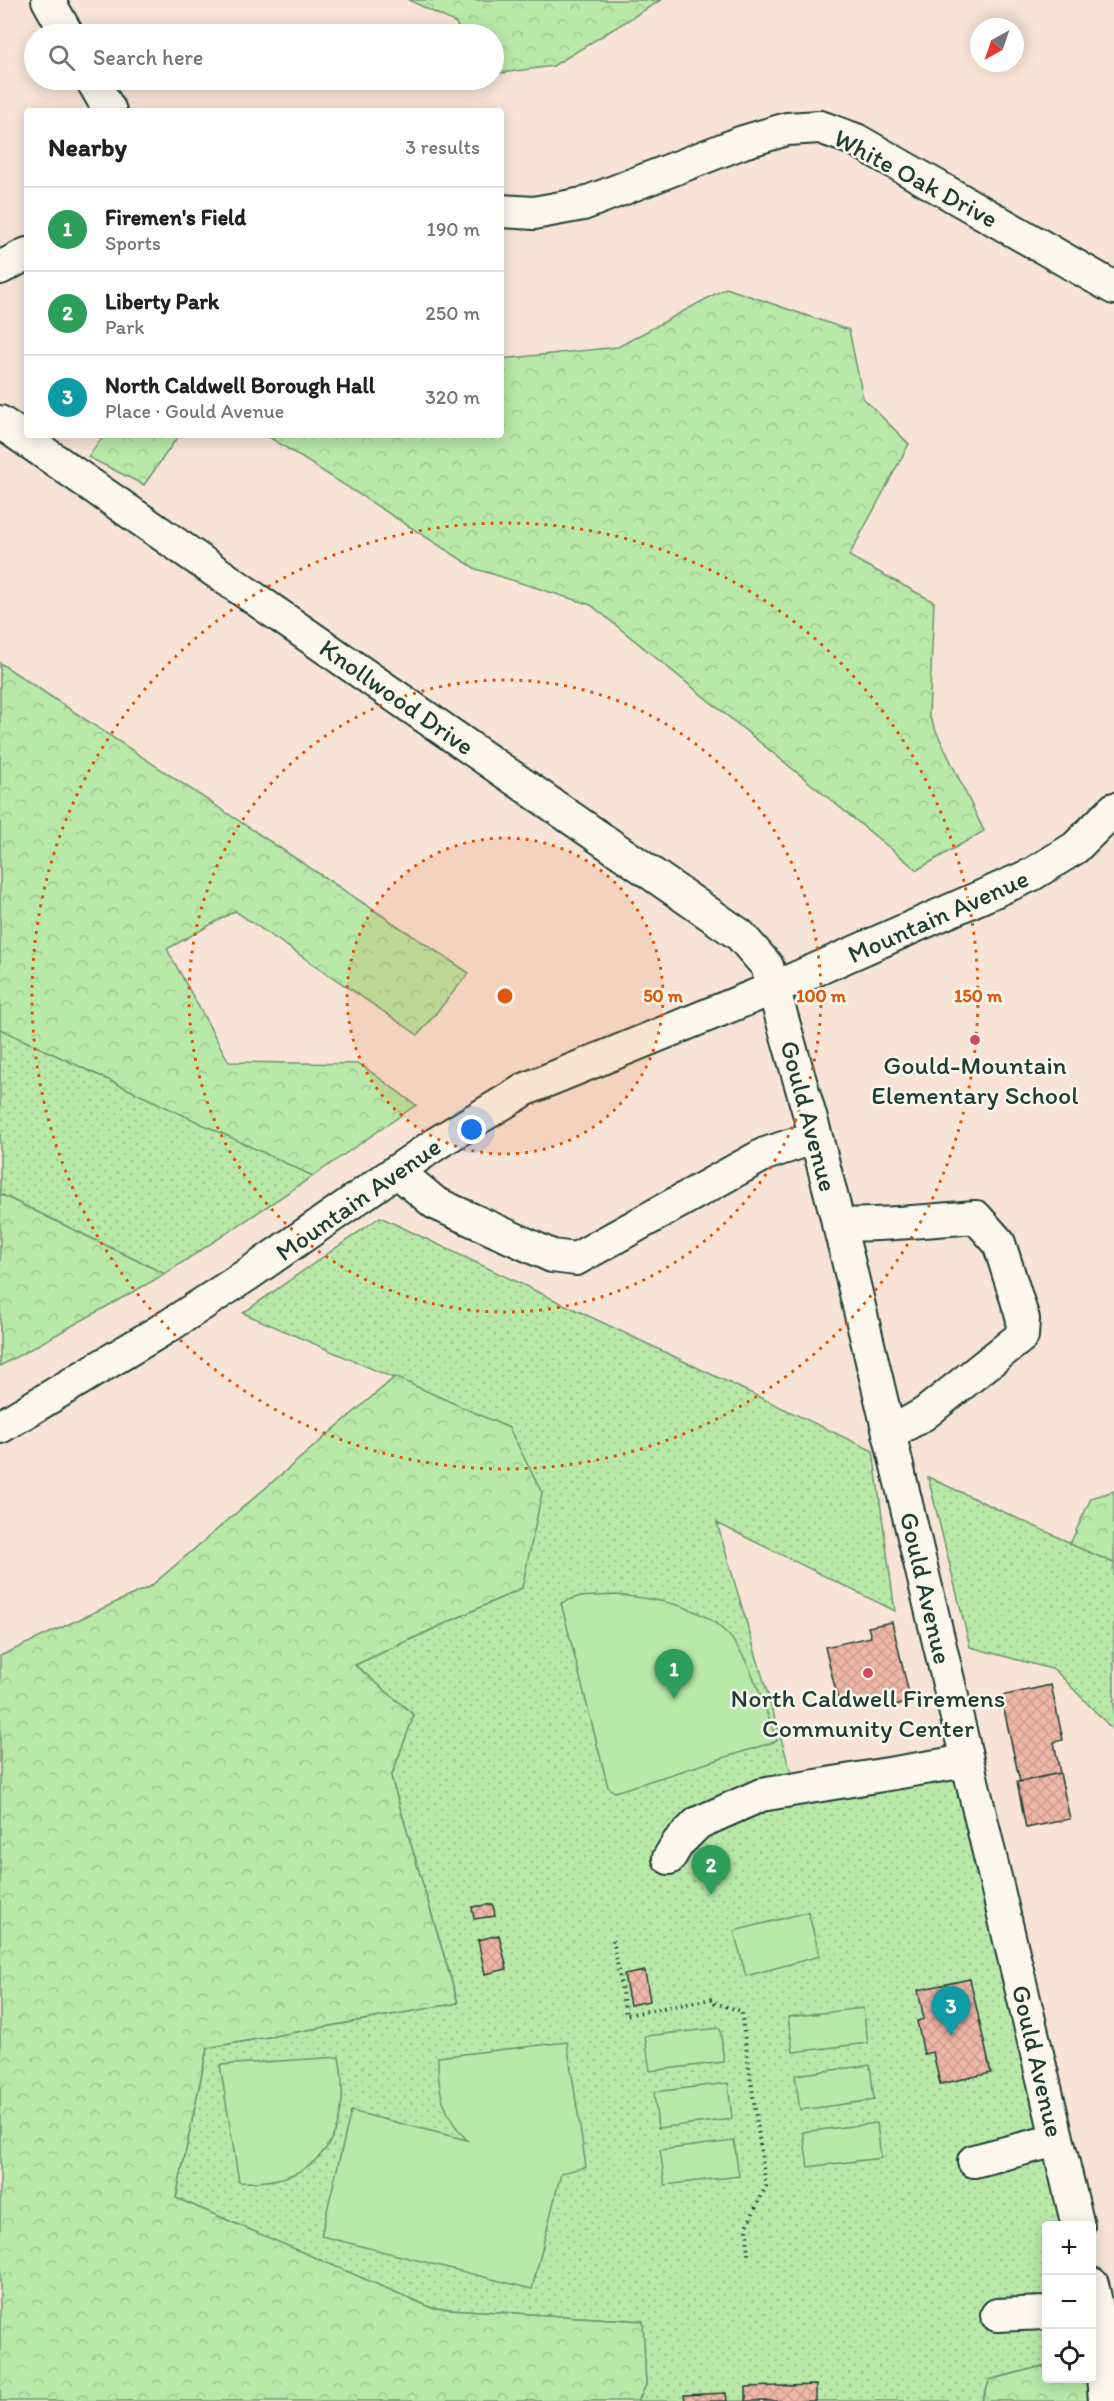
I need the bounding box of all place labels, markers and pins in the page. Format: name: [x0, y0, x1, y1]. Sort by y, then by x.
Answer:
centre of rings: [495, 986, 515, 1006]
marker: Gould-Mountain Elementary School: [968, 1033, 982, 1047]
place label: Gould-Mountain Elementary School: [871, 1049, 1079, 1111]
pin: 1: [654, 1650, 694, 1699]
marker: North Caldwell Firemens Community Center: [861, 1666, 875, 1680]
place label: North Caldwell Firemens Community Center: [731, 1682, 1005, 1744]
pin: 2: [692, 1846, 730, 1895]
pin: 3: [932, 1986, 970, 2036]

